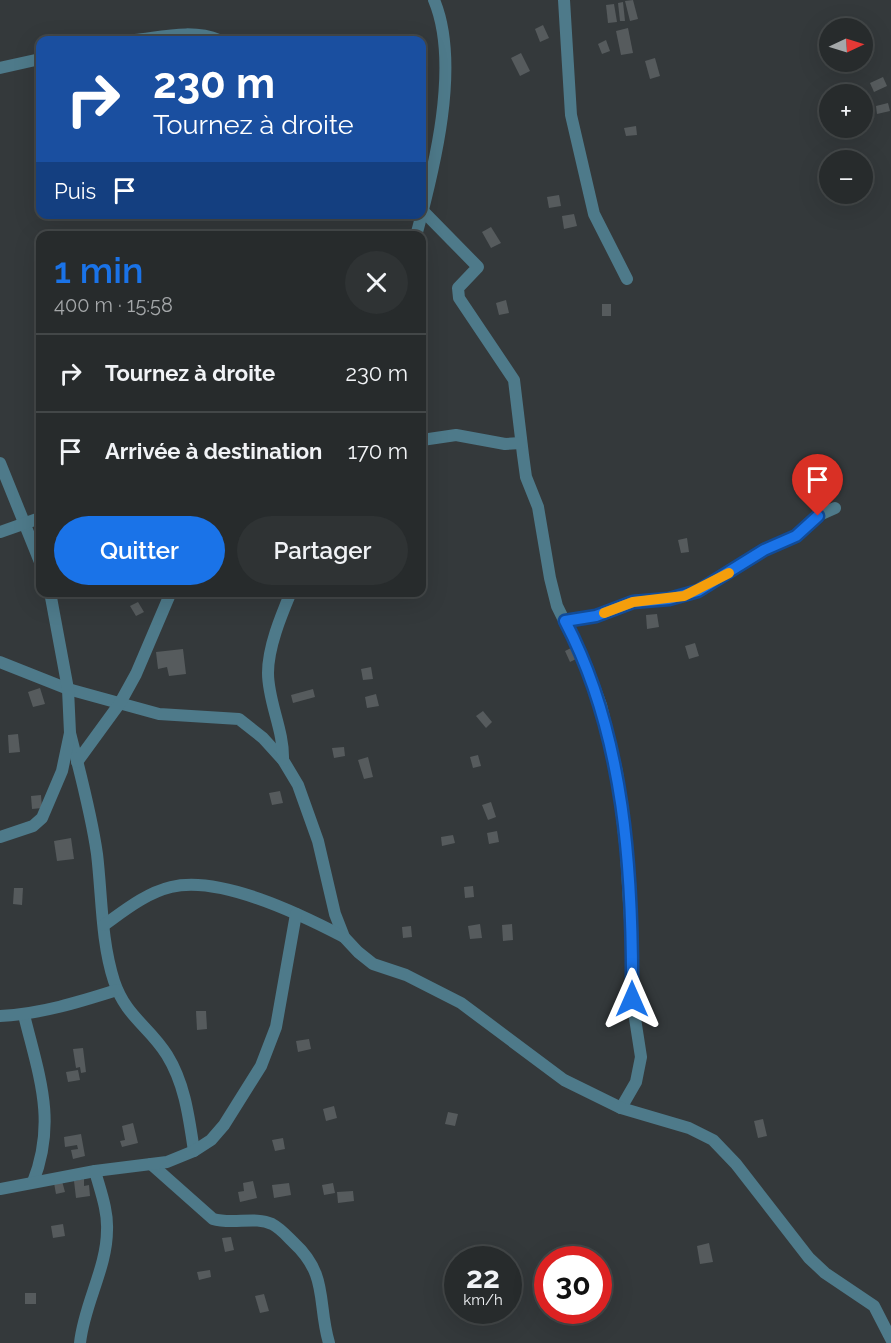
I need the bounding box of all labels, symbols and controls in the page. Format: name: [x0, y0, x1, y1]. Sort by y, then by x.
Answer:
north arrow: [819, 18, 873, 72]
map controls: [819, 18, 873, 204]
text: 230 m: [153, 59, 275, 108]
icon: right: [54, 60, 132, 138]
button: +: [819, 84, 873, 138]
text: Tournez à droite: [153, 109, 354, 140]
button: −: [819, 150, 873, 204]
icon: arrive: [108, 174, 141, 207]
text: Puis: [54, 178, 96, 204]
text: 1 min: [54, 249, 143, 291]
button: close: [345, 251, 408, 314]
text: 400 m · 15:58: [54, 293, 173, 317]
icon: right: [54, 357, 87, 390]
text: Tournez à droite: [105, 360, 275, 386]
text: 230 m: [345, 360, 408, 386]
icon: arrive: [54, 435, 87, 468]
text: Arrivée à destination: [105, 438, 322, 464]
text: 170 m: [348, 438, 408, 464]
pin: [792, 454, 843, 516]
icon: arrive: [801, 463, 834, 496]
button: Quitter: [54, 516, 225, 585]
button: Partager: [237, 516, 408, 585]
position arrow: [600, 967, 664, 1031]
speed limit sign: 30: [534, 1246, 612, 1324]
text: 22: [466, 1260, 500, 1295]
text: km/h: [463, 1291, 503, 1309]

